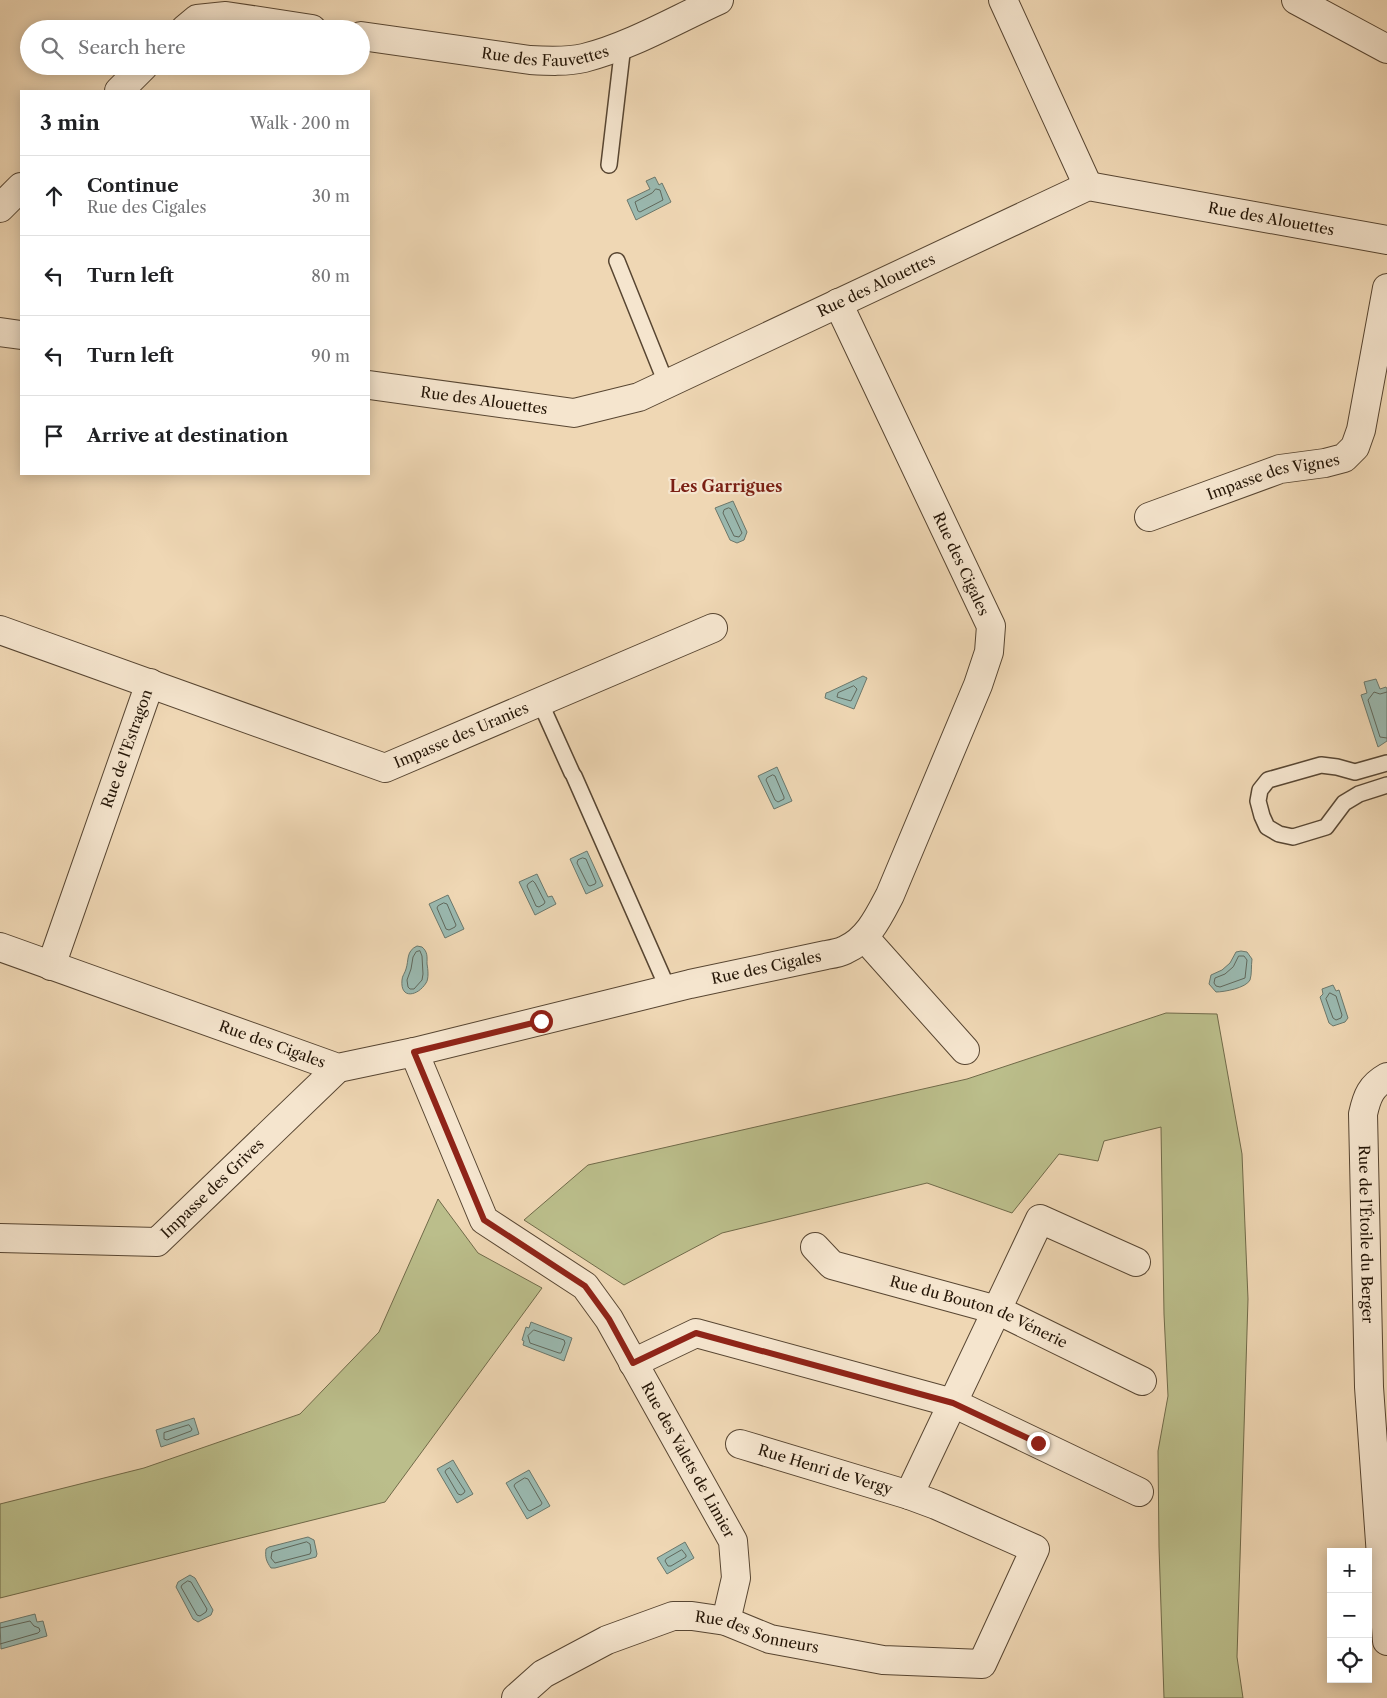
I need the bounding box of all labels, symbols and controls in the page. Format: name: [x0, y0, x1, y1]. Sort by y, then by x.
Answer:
search box: [20, 20, 370, 75]
icon: search: [38, 34, 66, 62]
text: Search here: [78, 36, 186, 59]
street label: Rue des Fauvettes: [480, 41, 611, 70]
text: 3 min: [40, 110, 100, 135]
text: Walk · 200 m: [250, 113, 350, 133]
text: Continue: [87, 174, 179, 197]
icon: ahead: [40, 182, 68, 210]
text: 30 m: [312, 186, 350, 206]
text: Rue des Cigales: [87, 197, 206, 217]
street label: Rue des Alouettes: [1206, 198, 1336, 239]
street label: Rue des Alouettes: [814, 249, 938, 321]
icon: left: [40, 262, 68, 290]
text: Turn left: [87, 264, 174, 287]
text: 80 m: [311, 266, 350, 286]
icon: left: [40, 342, 68, 370]
text: Turn left: [87, 344, 174, 367]
text: 90 m: [311, 346, 350, 366]
street label: Rue des Alouettes: [419, 382, 549, 418]
icon: arrive: [40, 422, 68, 450]
text: Arrive at destination: [87, 424, 288, 447]
street label: Impasse des Vignes: [1204, 450, 1342, 504]
district label: Les Garrigues: [669, 476, 783, 496]
street label: Rue des Cigales: [929, 509, 994, 619]
street label: Rue de l'Estragon: [97, 686, 156, 811]
street label: Impasse des Uranies: [391, 698, 531, 772]
street label: Rue des Cigales: [709, 946, 823, 988]
route start: [530, 1010, 553, 1033]
street label: Rue des Cigales: [216, 1016, 328, 1072]
street label: Impasse des Grives: [157, 1134, 268, 1242]
street label: Rue de l'Étoile du Berger: [1355, 1145, 1378, 1324]
street label: Rue du Bouton de Vénerie: [888, 1271, 1071, 1352]
street label: Rue des Valets de Limier: [637, 1379, 740, 1542]
route end: [1027, 1432, 1050, 1455]
street label: Rue Henri de Vergy: [756, 1440, 895, 1499]
map controls: [1327, 1548, 1372, 1683]
button: +: [1327, 1548, 1372, 1593]
button: −: [1327, 1593, 1372, 1638]
street label: Rue des Sonneurs: [694, 1607, 820, 1657]
button: locate: [1327, 1638, 1372, 1683]

